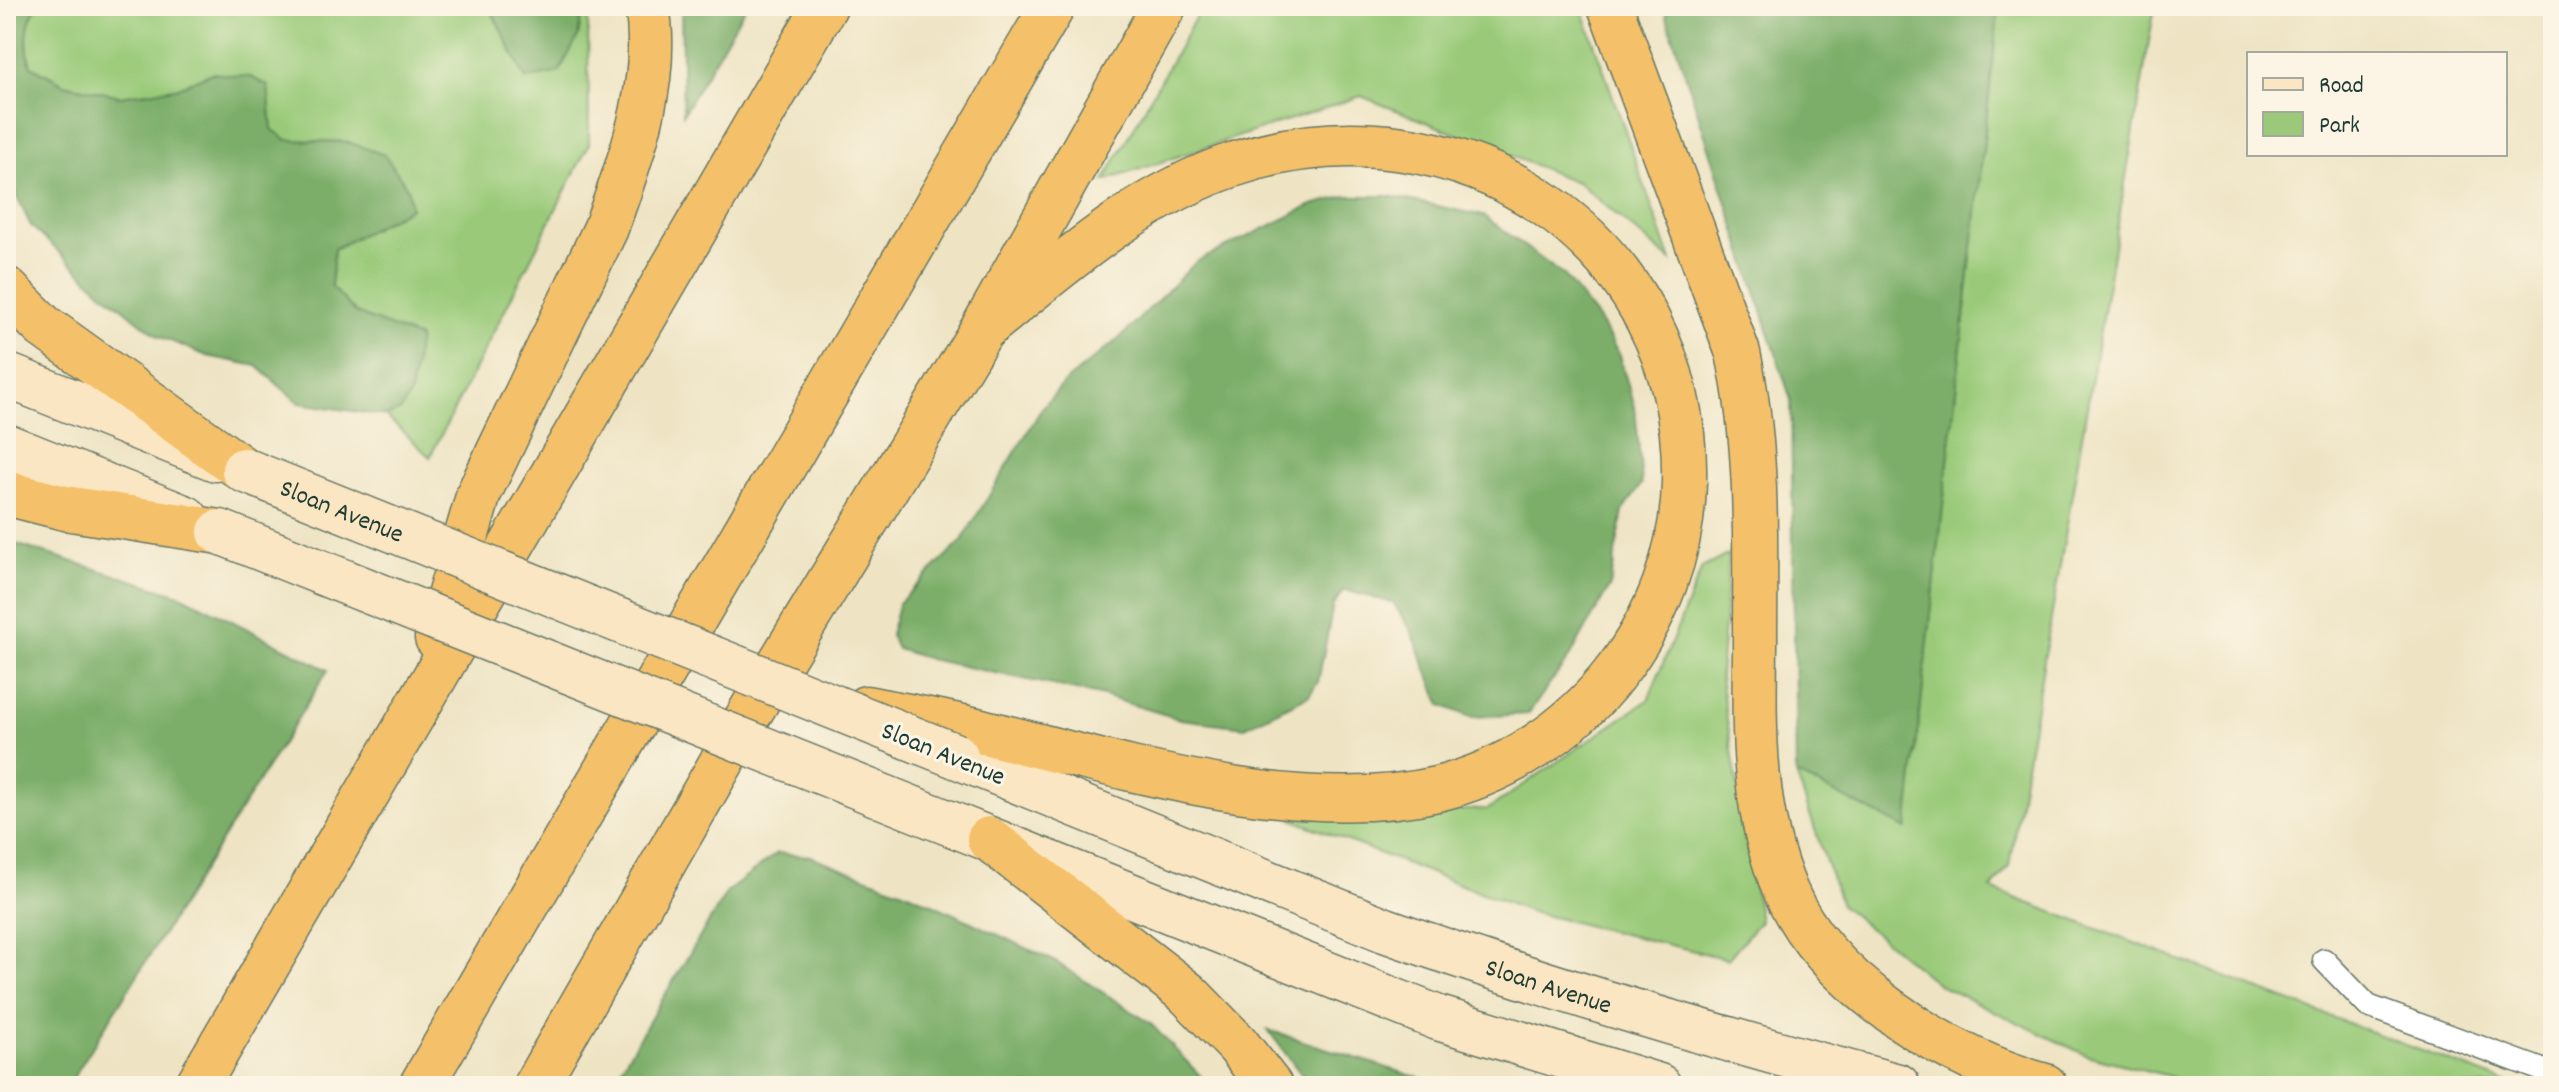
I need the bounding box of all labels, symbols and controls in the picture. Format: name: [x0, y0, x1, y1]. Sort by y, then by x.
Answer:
legend: [2247, 52, 2507, 156]
text: Road: [2319, 70, 2364, 104]
text: Park: [2319, 110, 2360, 144]
street label: Sloan Avenue: [274, 471, 409, 554]
street label: Sloan Avenue: [875, 714, 1010, 797]
street label: Sloan Avenue: [1480, 951, 1616, 1026]

